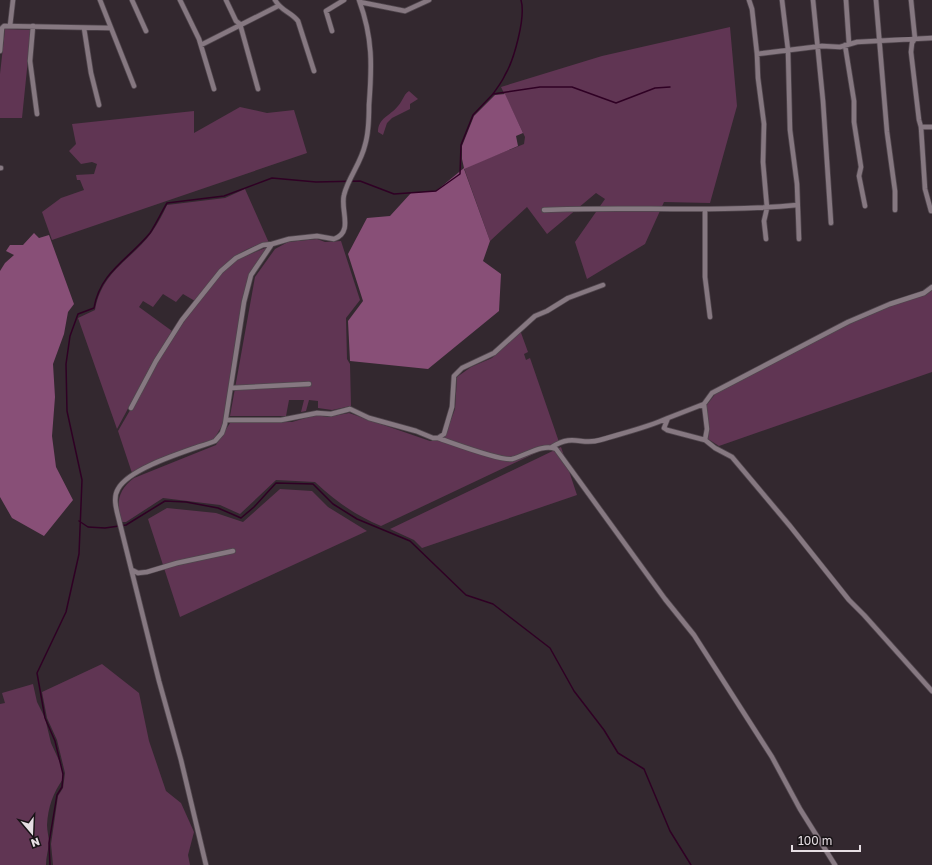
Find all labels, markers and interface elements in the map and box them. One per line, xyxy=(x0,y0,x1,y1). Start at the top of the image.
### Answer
north arrow xyxy=(12,813,52,853)
scale bar xyxy=(792,827,860,853)
text: 100 m xyxy=(798,833,832,848)
text: N xyxy=(29,835,41,850)

